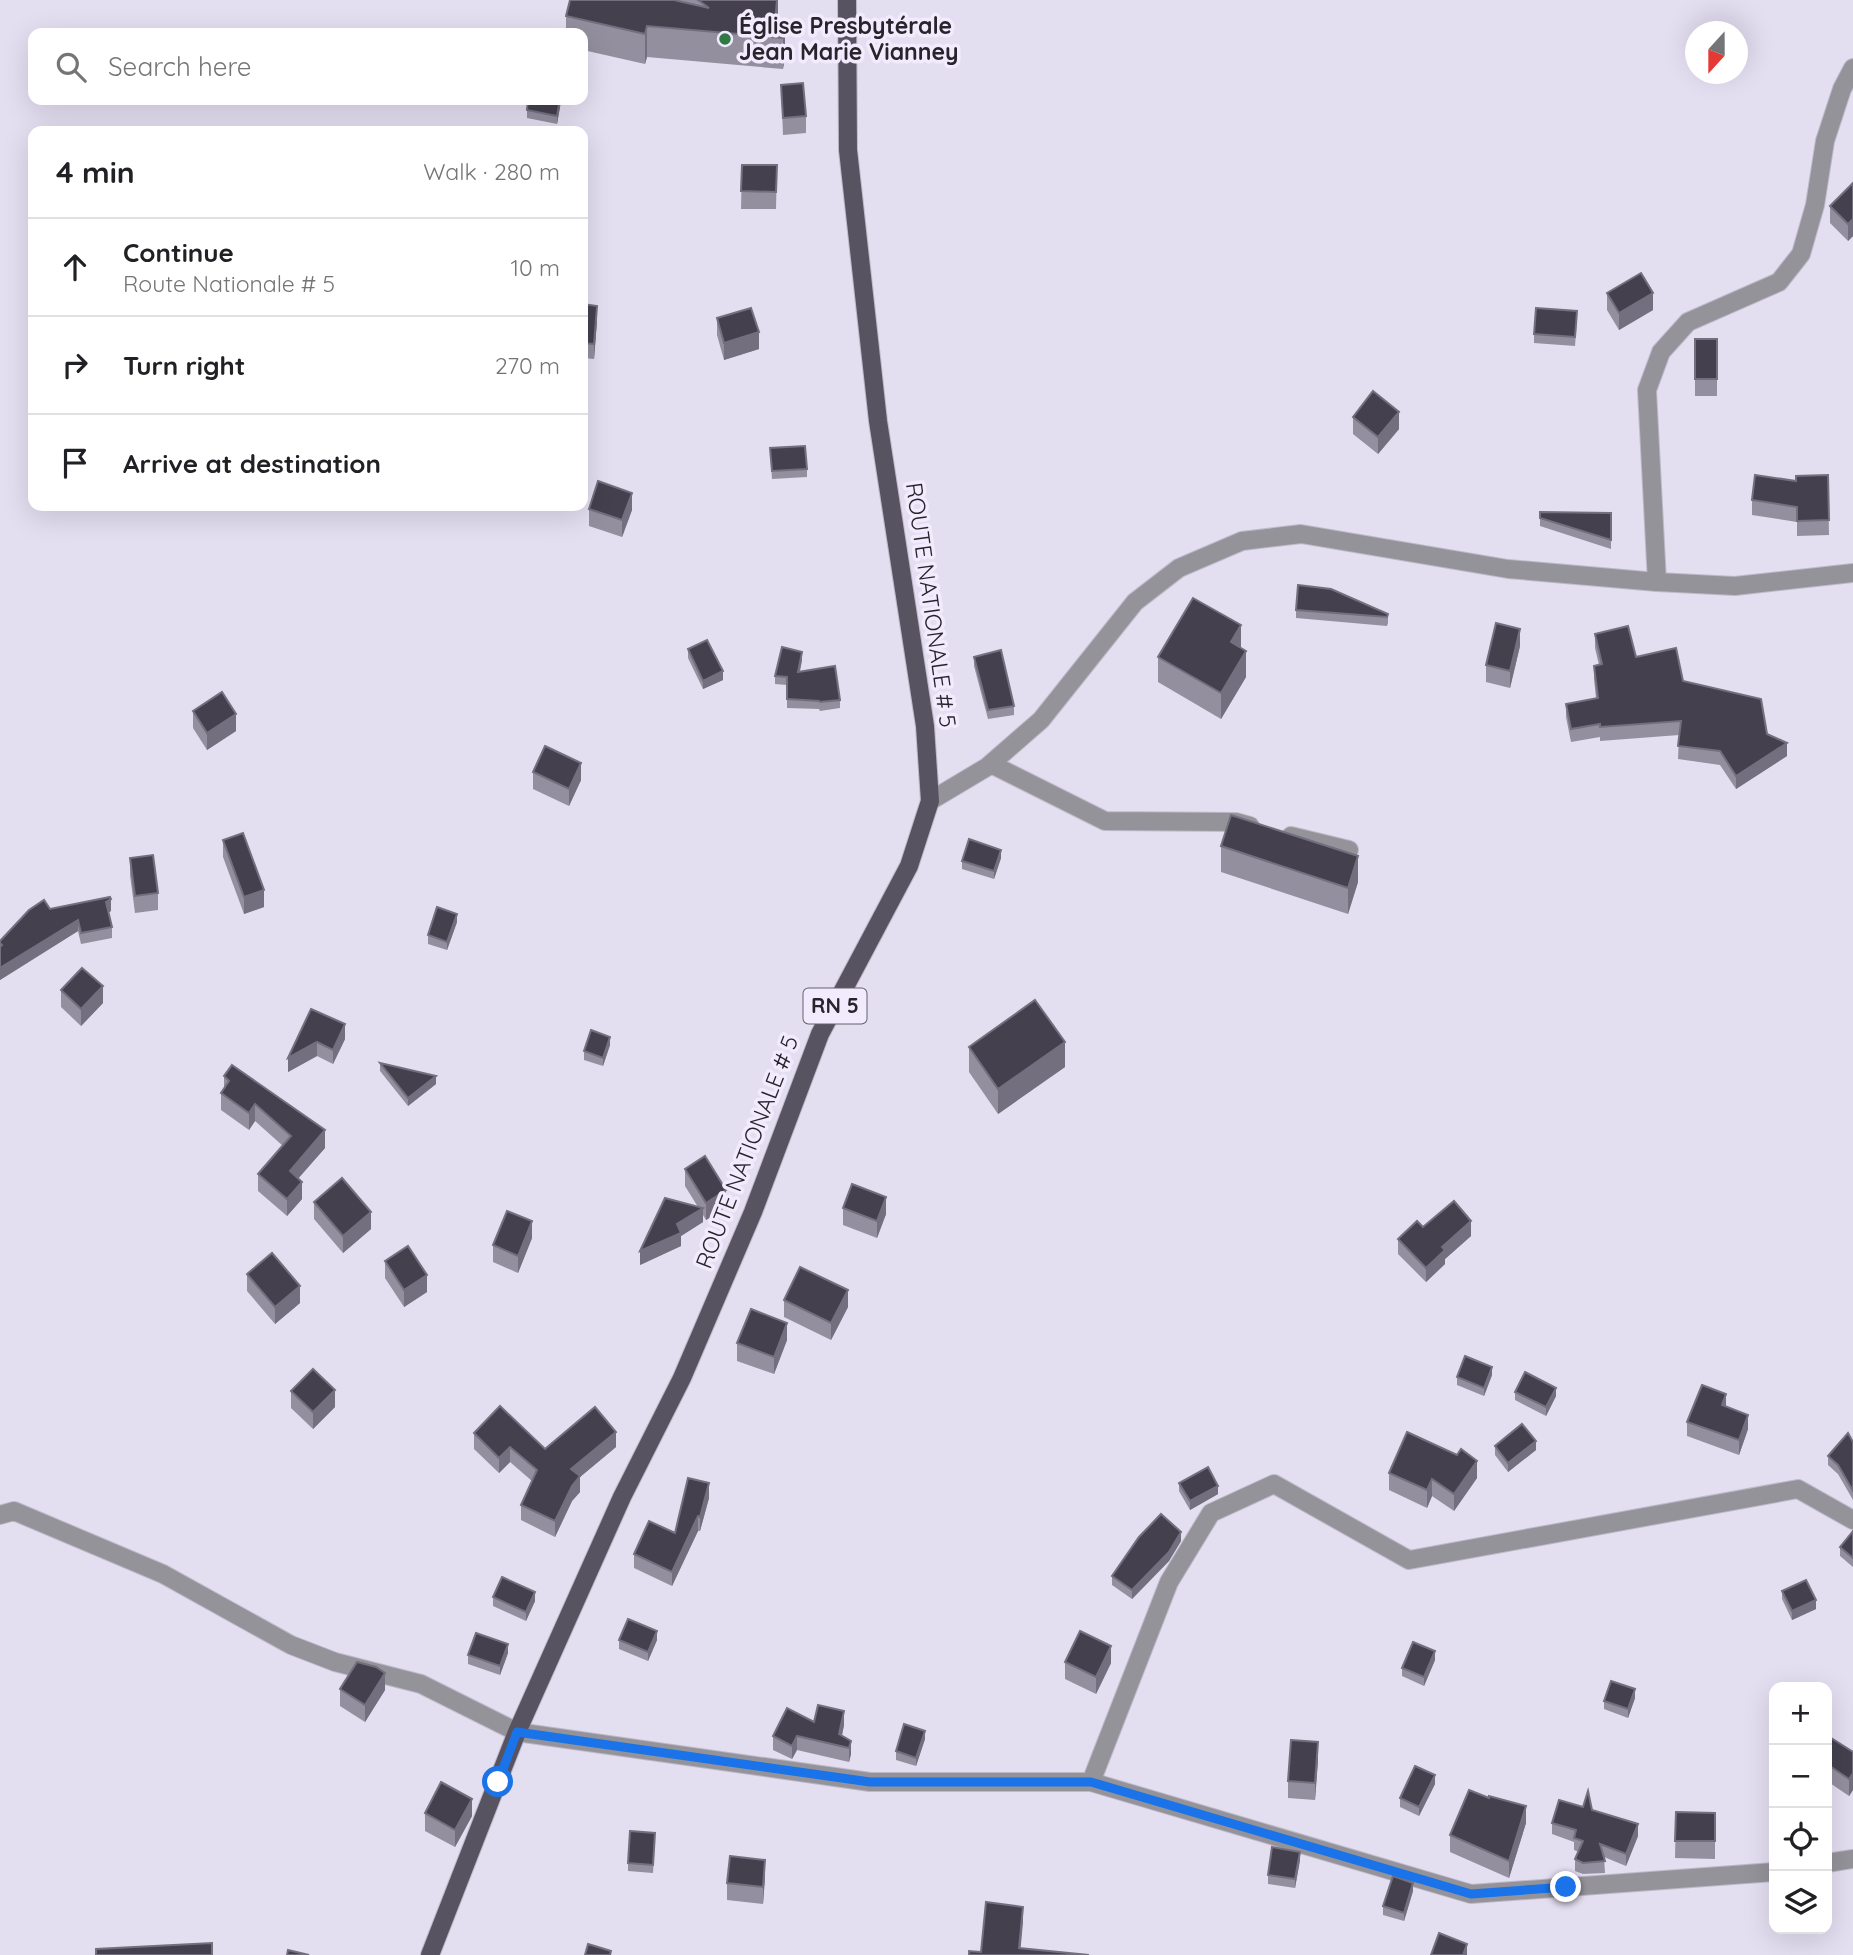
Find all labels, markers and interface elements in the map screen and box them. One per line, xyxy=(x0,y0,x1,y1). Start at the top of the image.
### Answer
place label: Église Presbytérale Jean Marie Vianney xyxy=(739,11,959,66)
north arrow xyxy=(1685,21,1748,84)
search box xyxy=(28,28,588,105)
marker: Église Presbytérale Jean Marie Vianney xyxy=(717,31,733,47)
icon: search xyxy=(52,48,90,86)
text: Search here xyxy=(108,50,252,83)
text: 4 min xyxy=(56,153,135,191)
text: Walk · 280 m xyxy=(423,157,560,186)
text: Continue xyxy=(123,236,234,269)
icon: ahead xyxy=(56,248,94,286)
text: 10 m xyxy=(511,253,560,282)
text: Route Nationale # 5 xyxy=(123,269,335,298)
icon: right xyxy=(56,346,94,384)
text: Turn right xyxy=(123,349,245,382)
text: 270 m xyxy=(495,351,560,380)
icon: arrive xyxy=(56,444,94,482)
text: Arrive at destination xyxy=(123,447,381,480)
street label: ROUTE NATIONALE # 5 xyxy=(900,480,963,729)
road number: RN 5 xyxy=(804,988,866,1024)
street label: ROUTE NATIONALE # 5 xyxy=(689,1031,804,1272)
map controls xyxy=(1769,1682,1832,1934)
button: + xyxy=(1769,1682,1832,1745)
button: − xyxy=(1769,1745,1832,1808)
route start xyxy=(482,1766,513,1797)
button: locate xyxy=(1769,1808,1832,1871)
route end xyxy=(1550,1871,1581,1902)
button: layers xyxy=(1769,1871,1832,1934)

